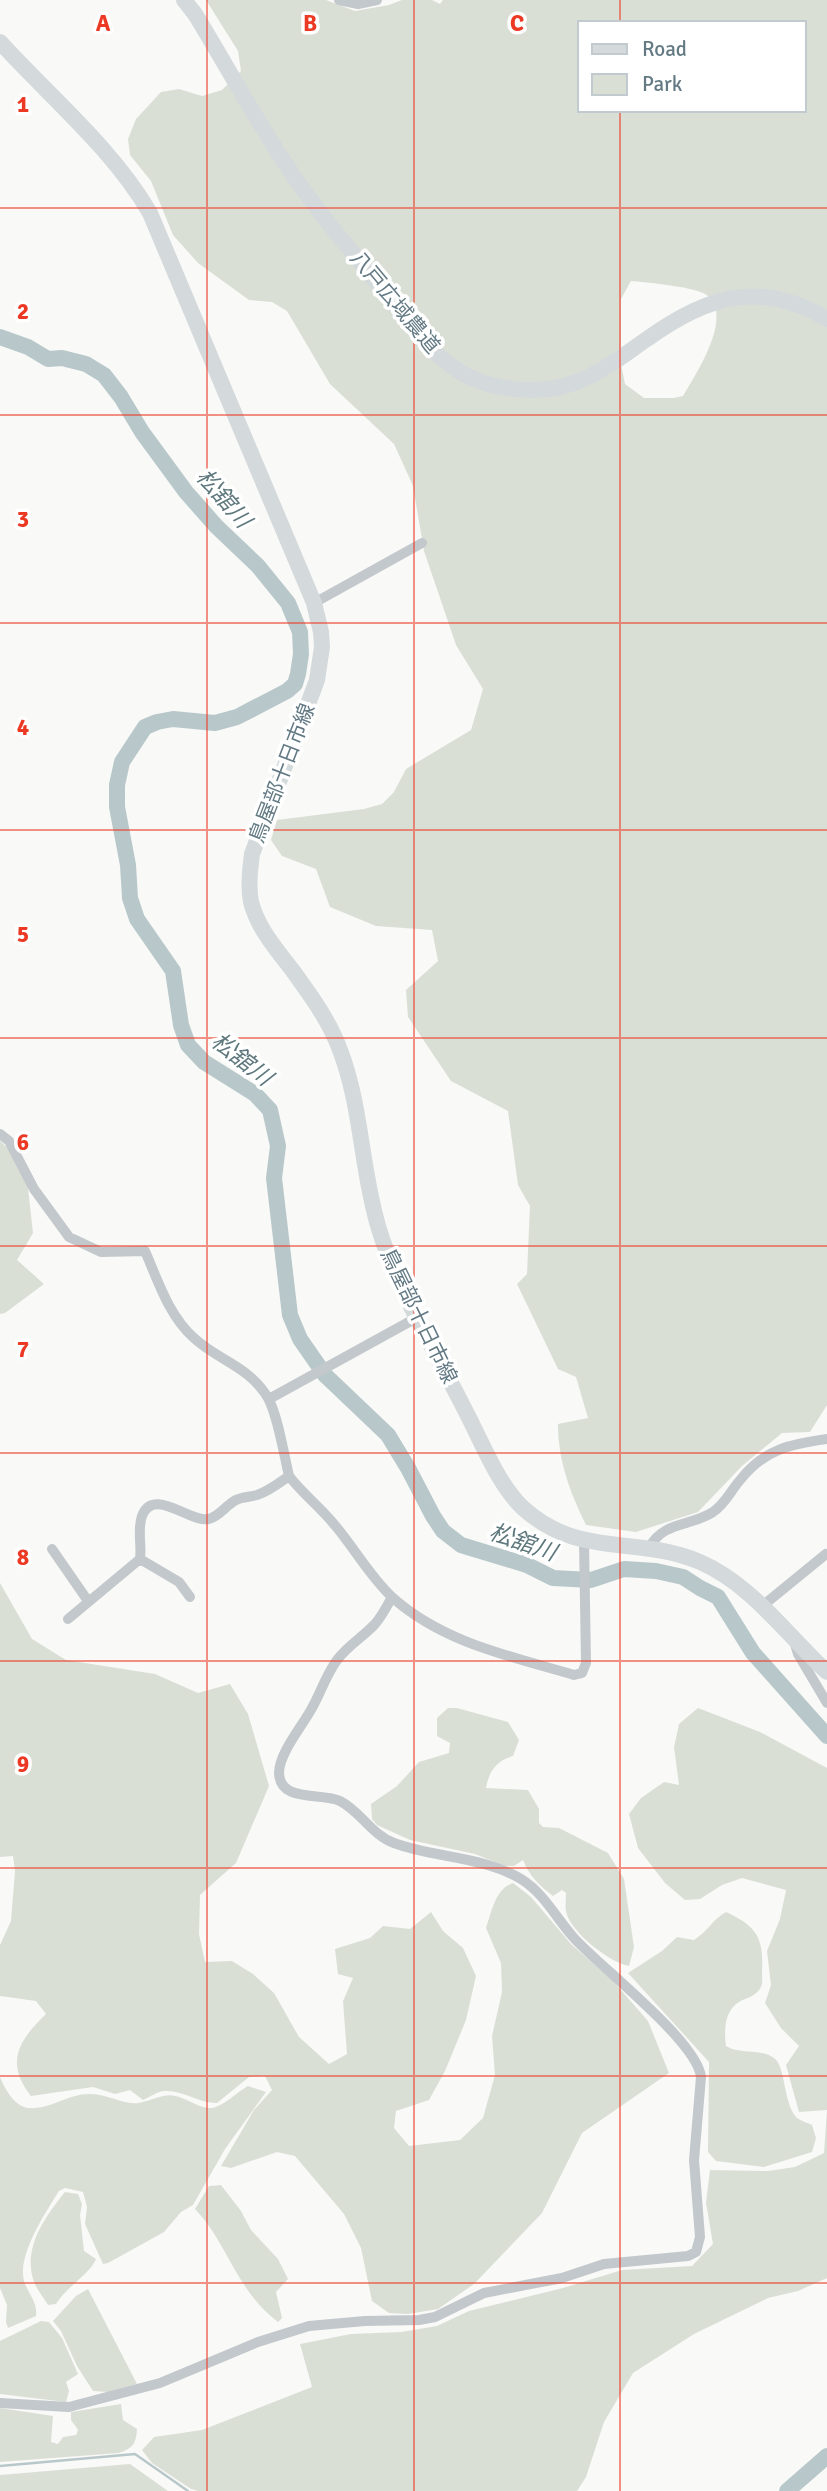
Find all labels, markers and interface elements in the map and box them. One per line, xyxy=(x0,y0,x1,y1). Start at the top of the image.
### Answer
text: A xyxy=(96,9,111,38)
text: B xyxy=(303,9,317,38)
text: C xyxy=(510,9,524,38)
legend xyxy=(578,21,806,112)
text: Road xyxy=(642,36,687,62)
text: Park xyxy=(642,71,683,97)
text: 1 xyxy=(17,90,29,119)
street label: 八戸広域農道 xyxy=(345,245,445,359)
text: 2 xyxy=(17,297,29,326)
water label: 松舘川 xyxy=(190,463,259,536)
text: 3 xyxy=(17,505,29,534)
street label: 鳥屋部十日市線 xyxy=(244,700,320,846)
text: 4 xyxy=(17,713,29,742)
text: 5 xyxy=(17,920,29,949)
water label: 松舘川 xyxy=(206,1027,280,1094)
text: 6 xyxy=(17,1128,29,1157)
street label: 鳥屋部十日市線 xyxy=(375,1244,463,1388)
text: 7 xyxy=(17,1335,29,1364)
water label: 松舘川 xyxy=(485,1518,563,1568)
text: 8 xyxy=(17,1543,29,1572)
text: 9 xyxy=(17,1750,29,1779)

